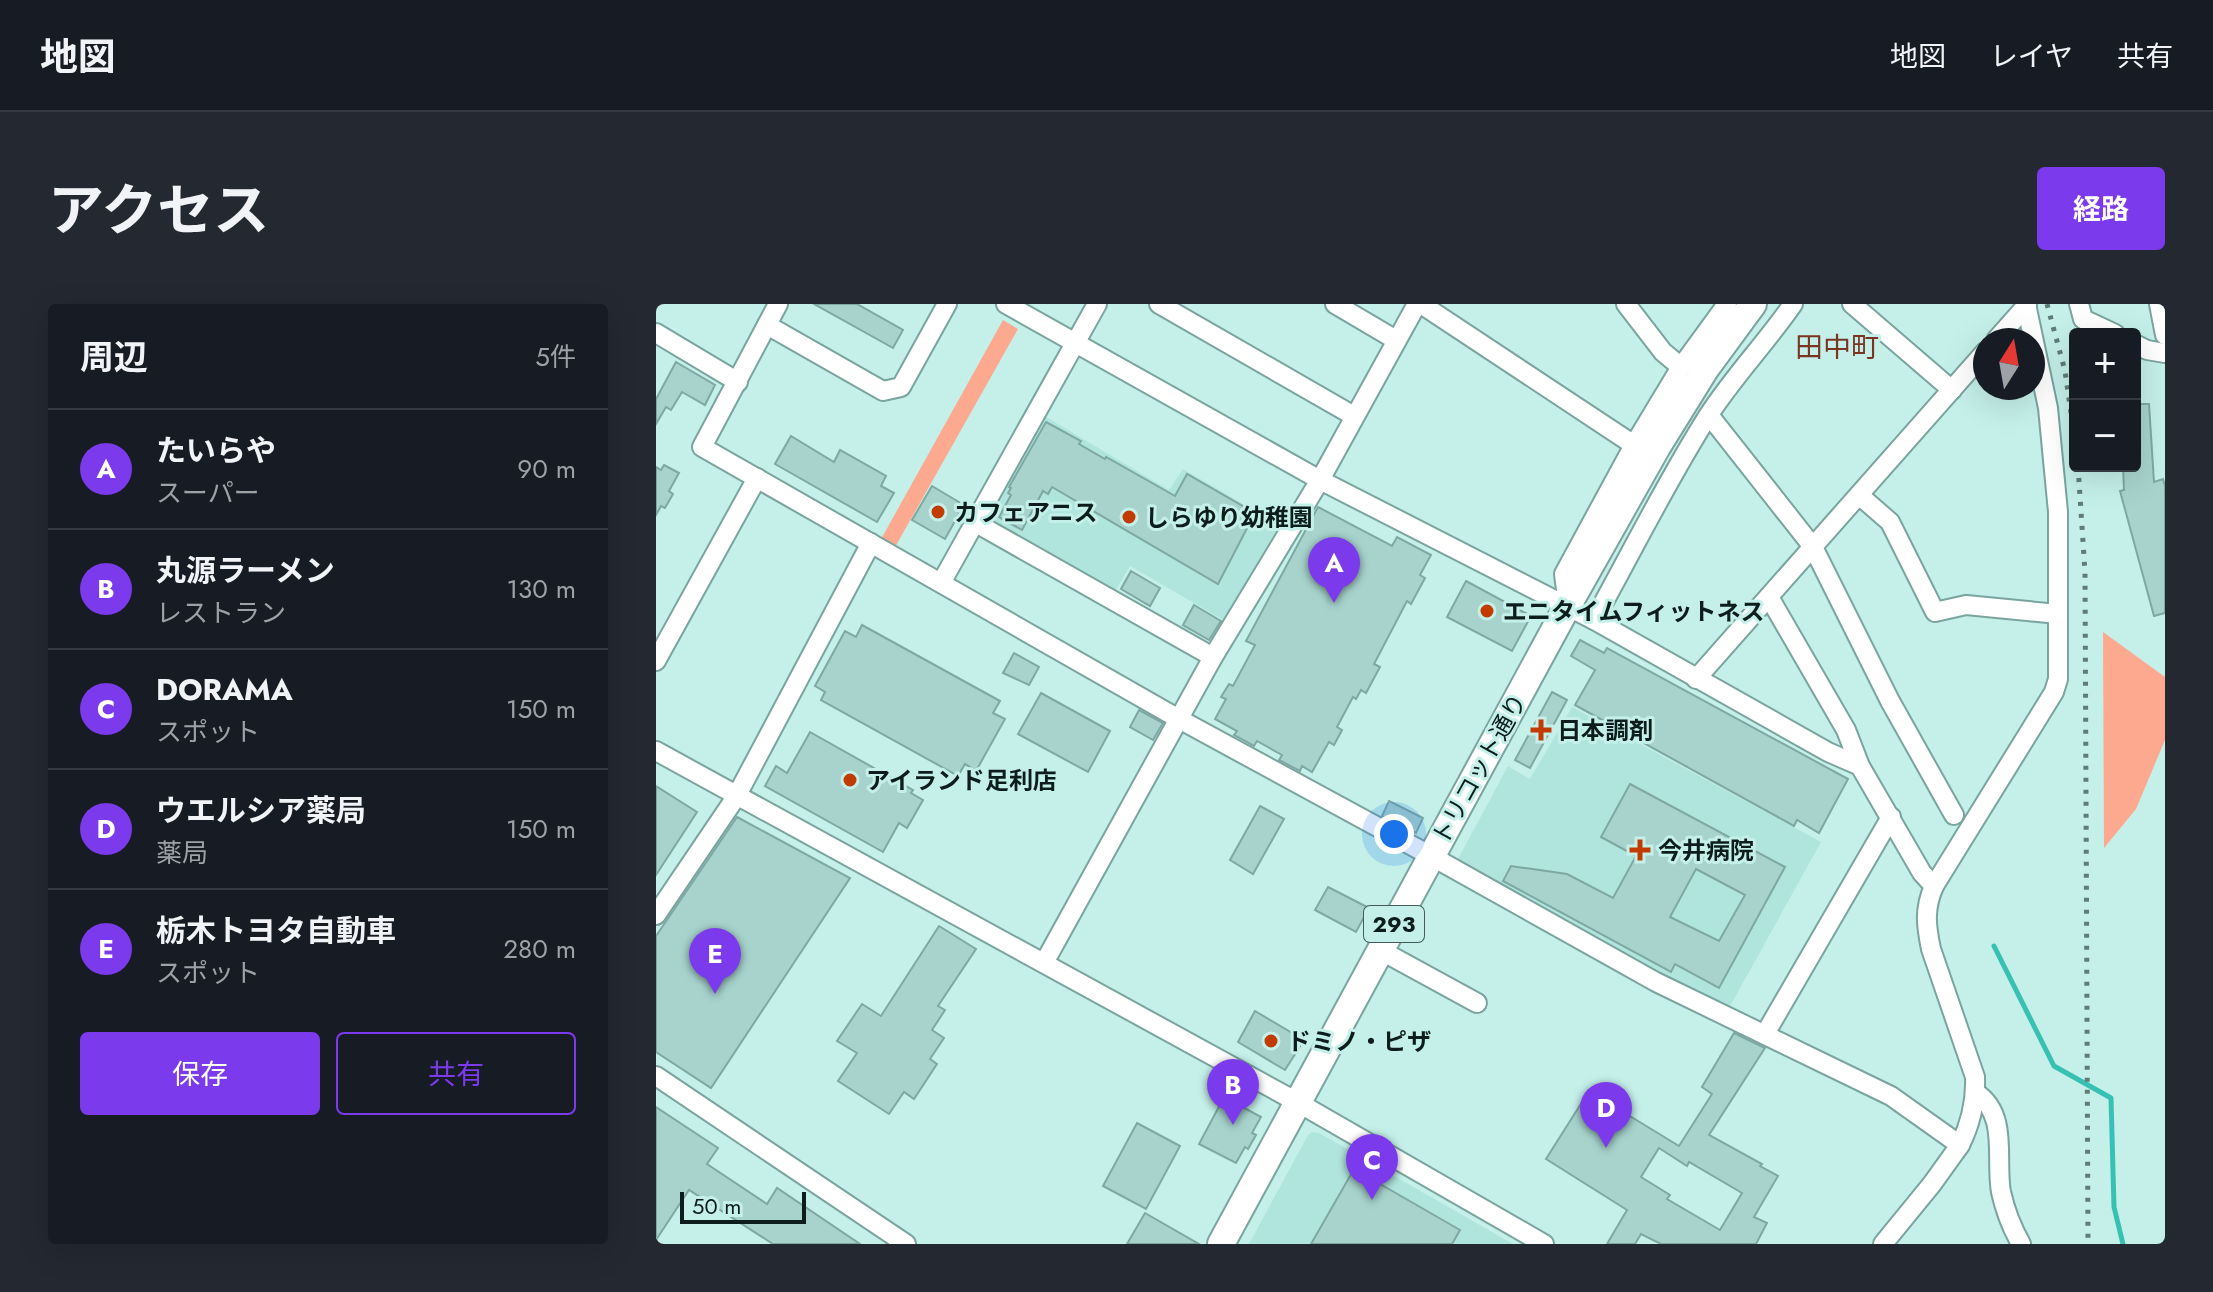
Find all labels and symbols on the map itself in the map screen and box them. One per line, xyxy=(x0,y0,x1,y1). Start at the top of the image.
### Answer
district label: 田中町 xyxy=(1795,327,1879,368)
north arrow xyxy=(1973,328,2045,400)
place label: カフェアニス xyxy=(954,495,1098,530)
place label: しらゆり幼稚園 xyxy=(1145,500,1313,535)
marker: カフェアニス xyxy=(929,503,947,521)
marker: しらゆり幼稚園 xyxy=(1120,508,1138,526)
pin: A xyxy=(1308,537,1360,603)
place label: エニタイムフィットネス xyxy=(1503,594,1765,629)
marker: エニタイムフィットネス xyxy=(1478,602,1496,620)
street label: トリコット通り xyxy=(1423,687,1535,851)
place label: 日本調剤 xyxy=(1557,713,1653,748)
marker: 日本調剤 xyxy=(1532,721,1550,739)
place label: アイランド足利店 xyxy=(866,763,1057,798)
marker: アイランド足利店 xyxy=(841,771,859,789)
your location xyxy=(1374,814,1414,854)
place label: 今井病院 xyxy=(1658,833,1754,868)
marker: 今井病院 xyxy=(1629,839,1651,861)
road number: 293 xyxy=(1364,906,1424,942)
pin: E xyxy=(689,928,741,994)
place label: ドミノ・ピザ xyxy=(1287,1024,1431,1059)
marker: ドミノ・ピザ xyxy=(1262,1032,1280,1050)
pin: B xyxy=(1207,1059,1259,1125)
pin: D xyxy=(1580,1082,1632,1148)
pin: C xyxy=(1346,1134,1398,1200)
scale bar xyxy=(680,1188,806,1224)

